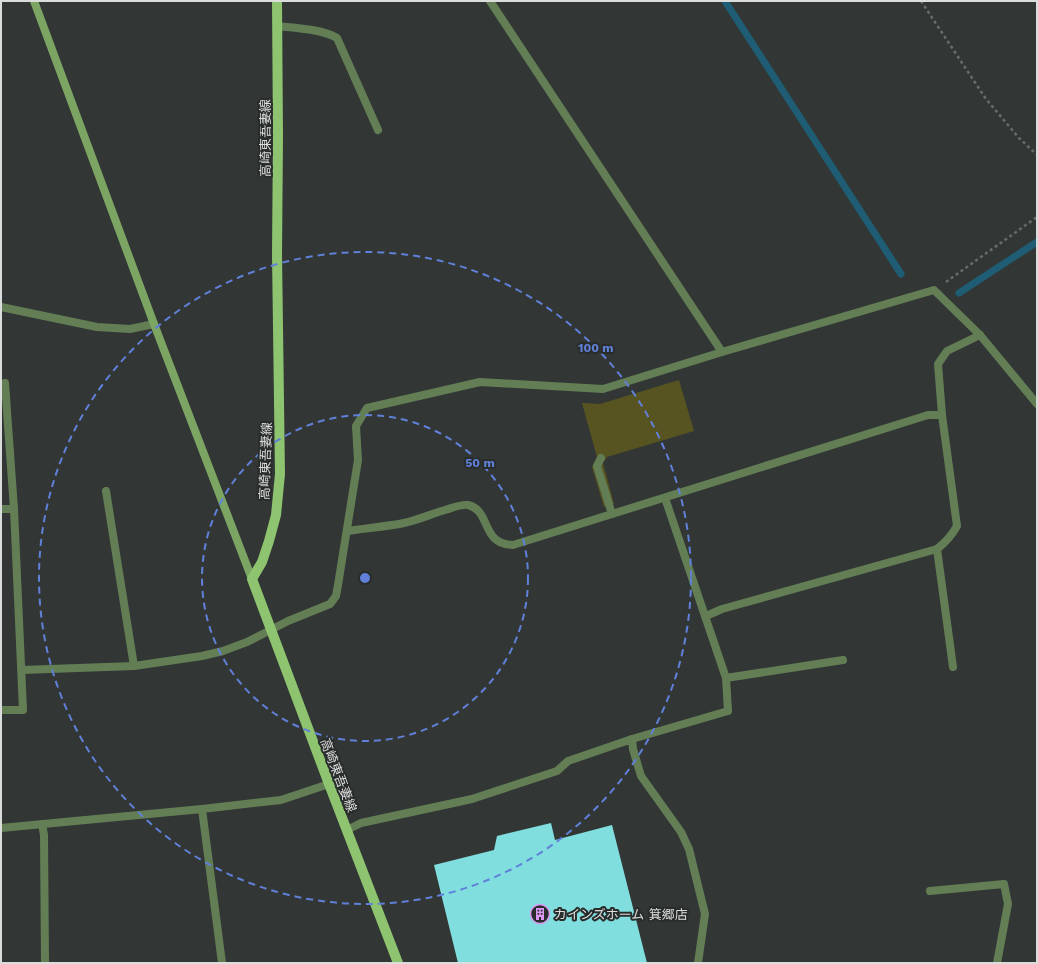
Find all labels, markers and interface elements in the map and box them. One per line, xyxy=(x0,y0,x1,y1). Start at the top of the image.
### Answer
street label: 高崎東吾妻線 xyxy=(258,99,273,177)
text: 100 m xyxy=(578,341,614,355)
street label: 高崎東吾妻線 xyxy=(257,422,274,500)
text: 50 m xyxy=(465,456,495,470)
centre of rings xyxy=(358,571,372,585)
street label: 高崎東吾妻線 xyxy=(318,736,360,814)
building icon: カインズホーム 箕郷店 xyxy=(529,903,551,925)
place label: カインズホーム 箕郷店 xyxy=(554,907,688,922)

